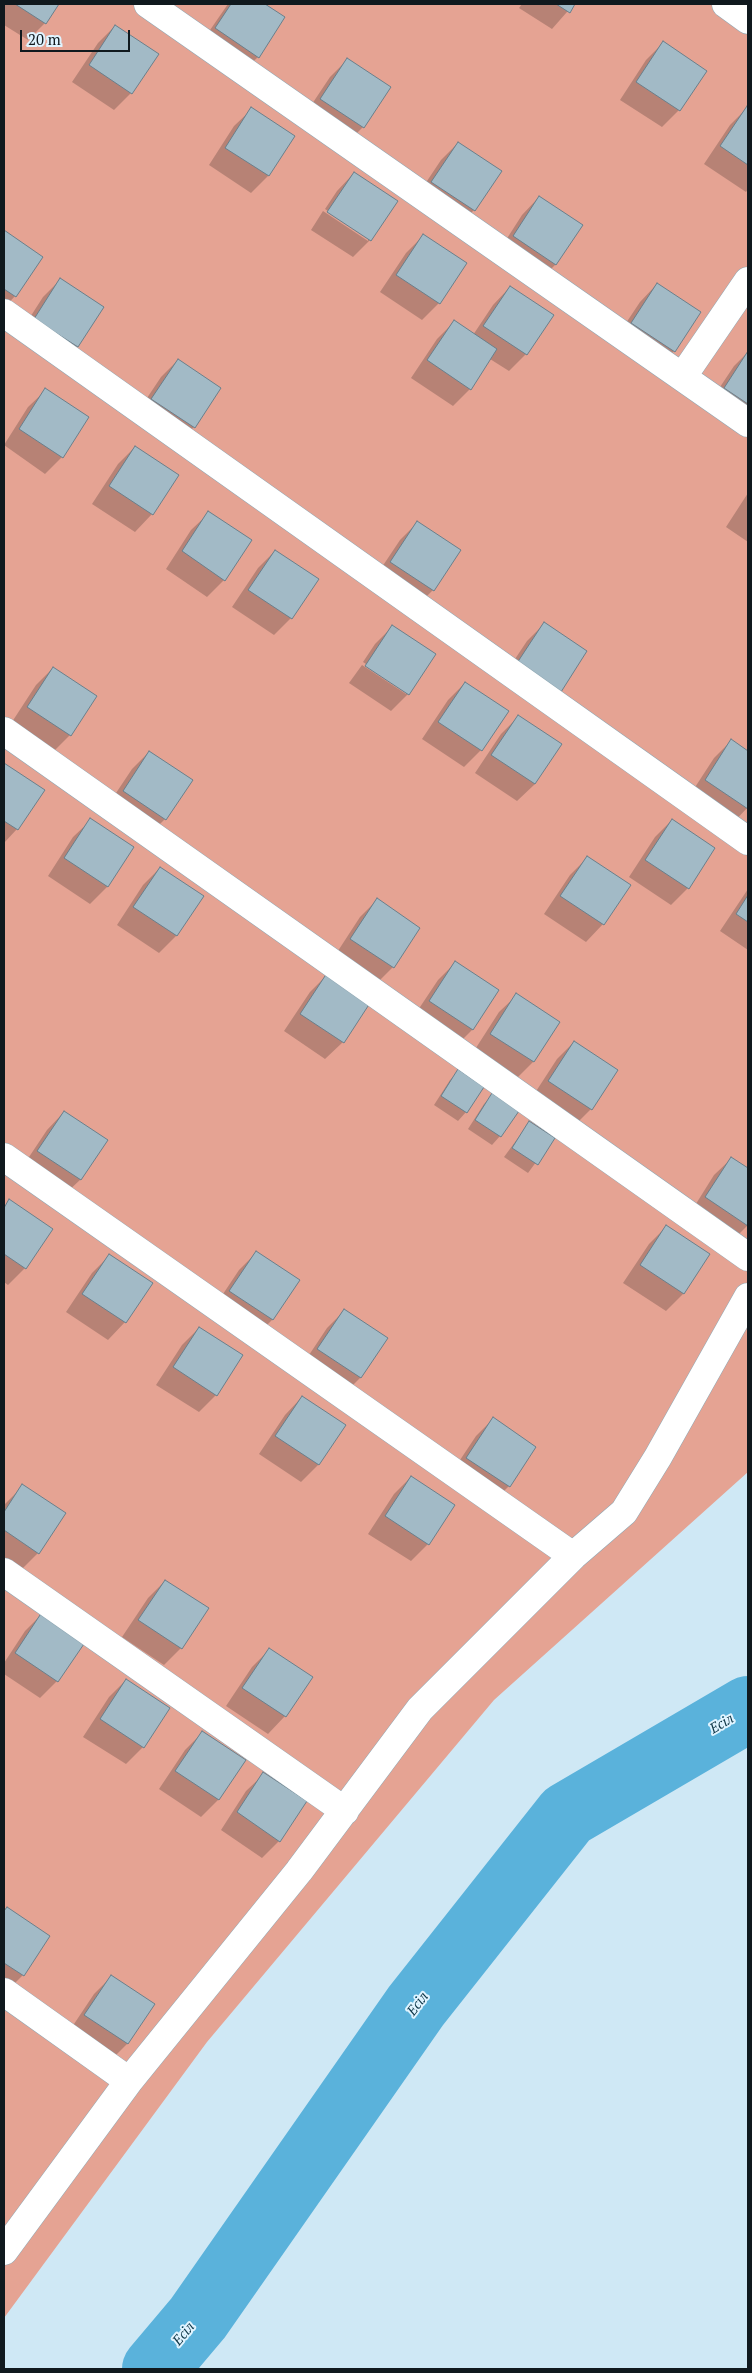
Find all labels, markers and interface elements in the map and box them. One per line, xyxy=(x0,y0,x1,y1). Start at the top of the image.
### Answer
scale bar xyxy=(22,20,132,52)
text: 20 m xyxy=(28,29,61,49)
water label: Есіл xyxy=(707,1710,737,1738)
water label: Есіл xyxy=(404,1989,432,2019)
water label: Есіл xyxy=(170,2319,198,2349)

